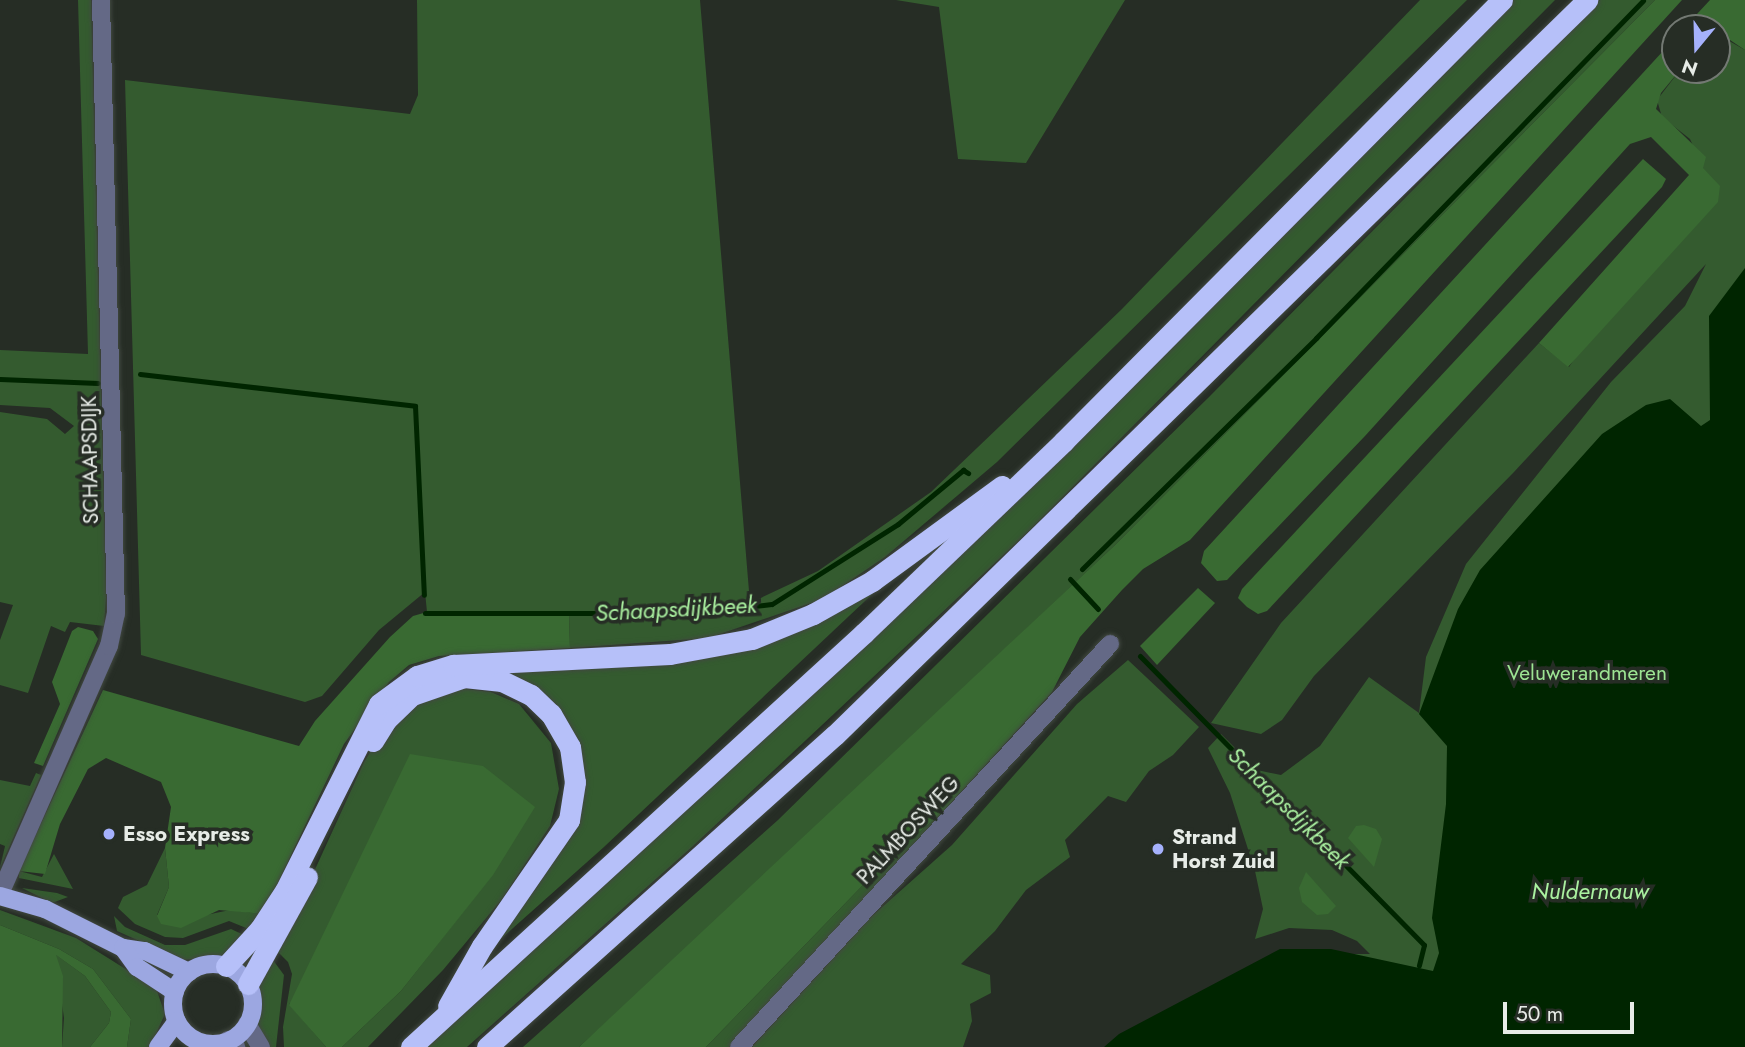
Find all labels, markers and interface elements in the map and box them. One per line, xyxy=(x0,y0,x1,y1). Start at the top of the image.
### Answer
north arrow xyxy=(1661,14,1731,84)
text: N xyxy=(1678,52,1701,83)
street label: SCHAAPSDIJK xyxy=(76,395,104,525)
water label: Schaapsdijkbeek xyxy=(595,591,757,627)
park label: Veluwerandmeren xyxy=(1507,660,1667,686)
water label: Schaapsdijkbeek xyxy=(1222,741,1356,875)
street label: PALMBOSWEG xyxy=(851,771,965,889)
place label: Esso Express xyxy=(123,821,250,847)
place label: Strand Horst Zuid xyxy=(1172,824,1275,874)
marker: Esso Express xyxy=(101,826,117,842)
marker: Strand Horst Zuid xyxy=(1150,841,1166,857)
water label: Nuldernauw xyxy=(1531,877,1649,905)
scale bar xyxy=(1507,988,1638,1032)
text: 50 m xyxy=(1516,999,1563,1029)

